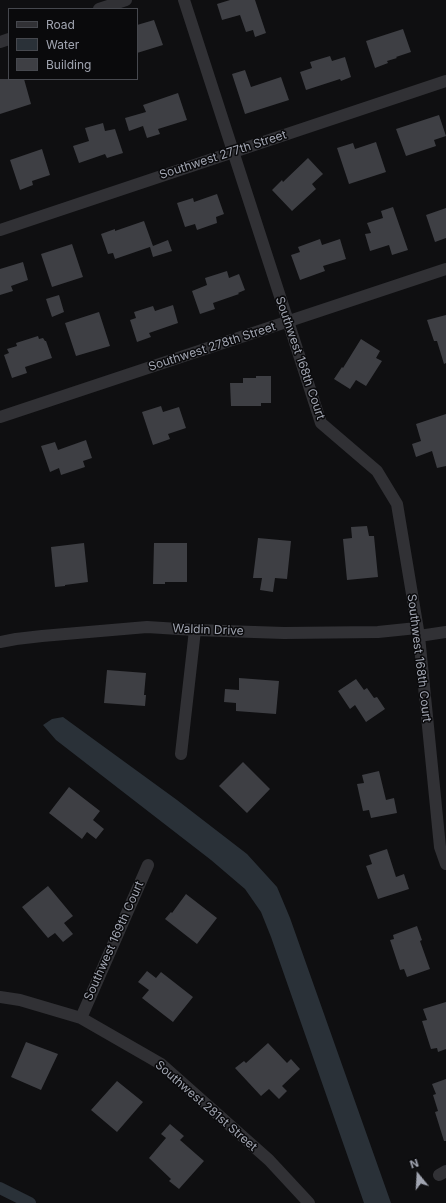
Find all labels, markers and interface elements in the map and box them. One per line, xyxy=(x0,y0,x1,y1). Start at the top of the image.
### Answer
legend xyxy=(8,8,138,80)
text: Road xyxy=(46,17,75,32)
text: Water xyxy=(46,37,79,52)
text: Building xyxy=(46,57,91,72)
street label: Southwest 277th Street xyxy=(158,128,288,182)
street label: Southwest 168th Court xyxy=(272,295,328,421)
street label: Southwest 278th Street xyxy=(147,320,277,374)
street label: Southwest 168th Court xyxy=(404,593,434,723)
street label: Waldin Drive xyxy=(172,622,244,638)
street label: Southwest 169th Court xyxy=(81,879,147,1003)
street label: Southwest 281st Street xyxy=(152,1058,260,1154)
north arrow xyxy=(398,1155,438,1195)
text: N xyxy=(408,1156,420,1172)

